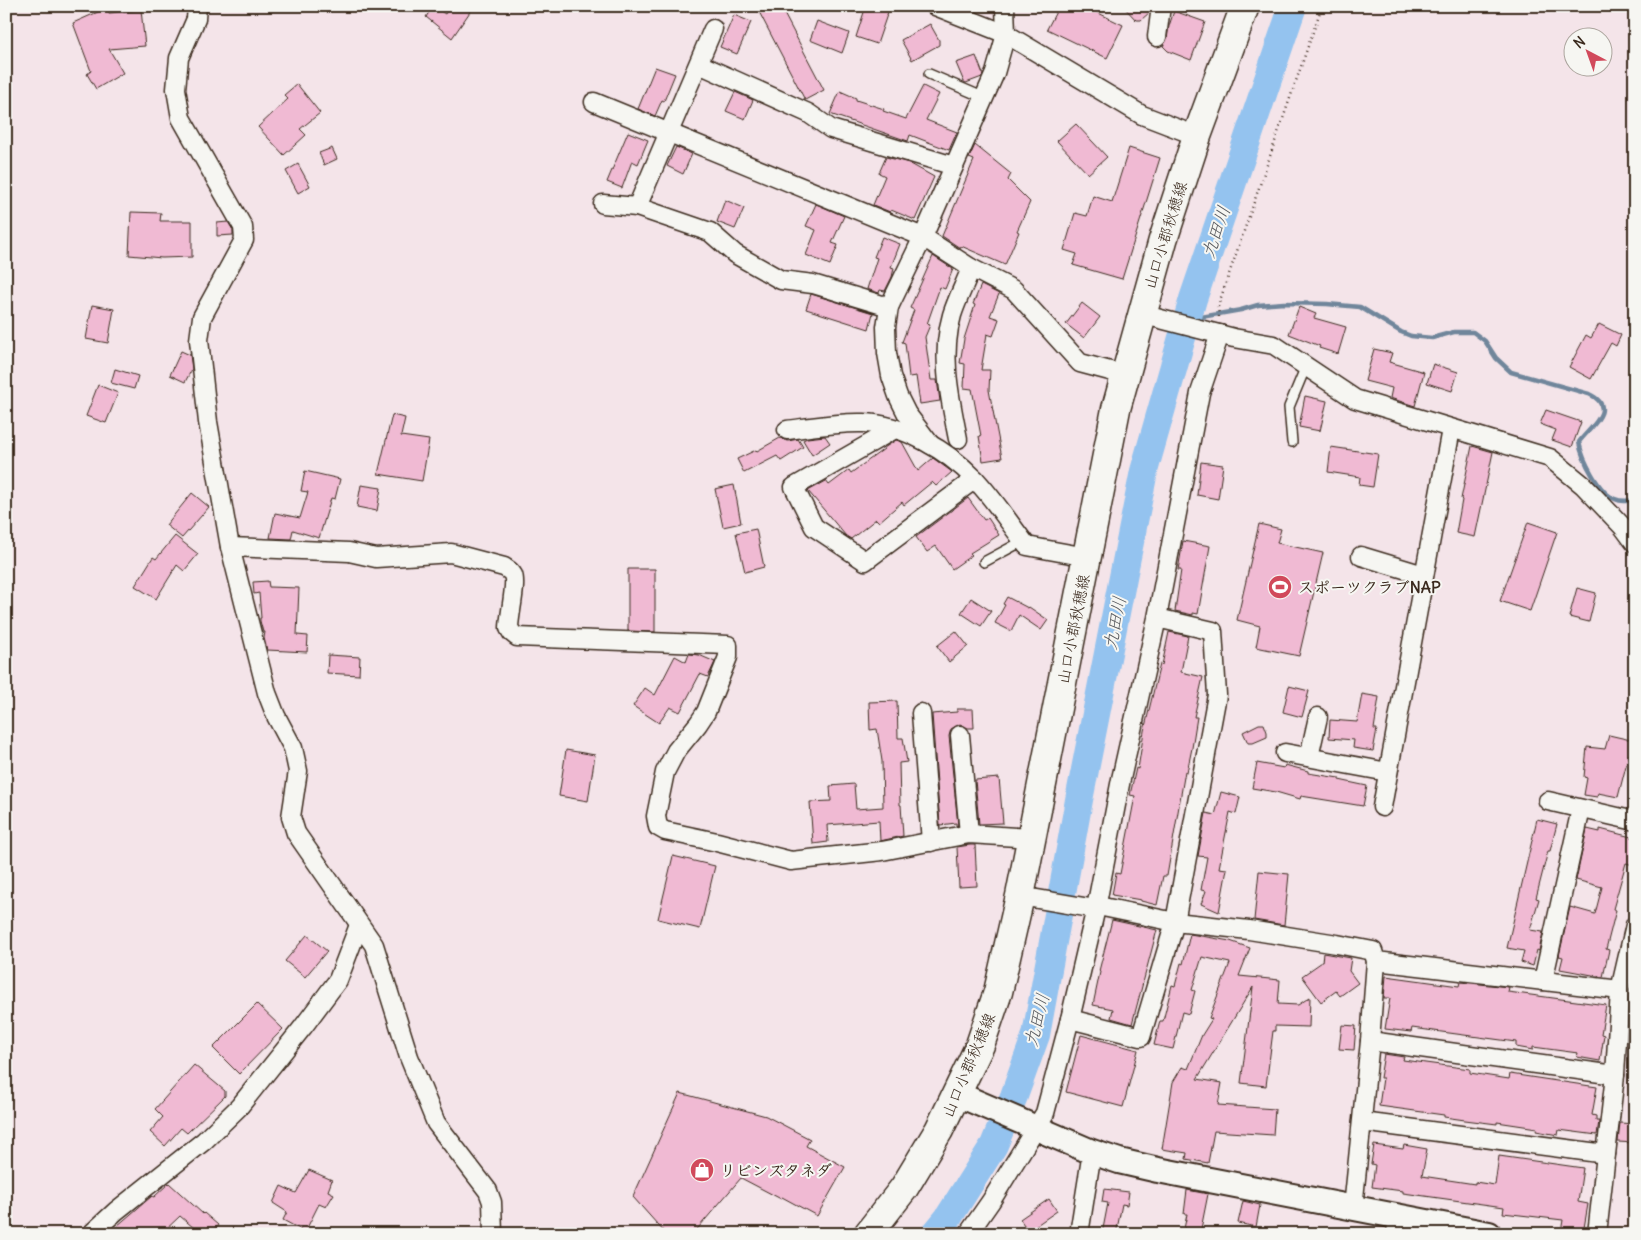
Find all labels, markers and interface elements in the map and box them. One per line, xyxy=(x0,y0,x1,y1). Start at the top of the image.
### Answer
north arrow xyxy=(1564,28,1614,78)
text: N xyxy=(1570,32,1589,52)
street label: 山口小郡秋穂線 xyxy=(1139,179,1191,291)
water label: 九田川 xyxy=(1196,203,1235,261)
street label: 山口小郡秋穂線 xyxy=(1052,572,1094,686)
sports icon: スポーツクラブNAP xyxy=(1267,574,1293,600)
place label: スポーツクラブNAP xyxy=(1298,577,1441,597)
water label: 九田川 xyxy=(1098,594,1131,652)
water label: 九田川 xyxy=(1019,991,1054,1049)
street label: 山口小郡秋穂線 xyxy=(937,1010,999,1120)
shop icon: リビンズタネダ xyxy=(689,1157,715,1183)
place label: リビンズタネダ xyxy=(720,1160,832,1180)

